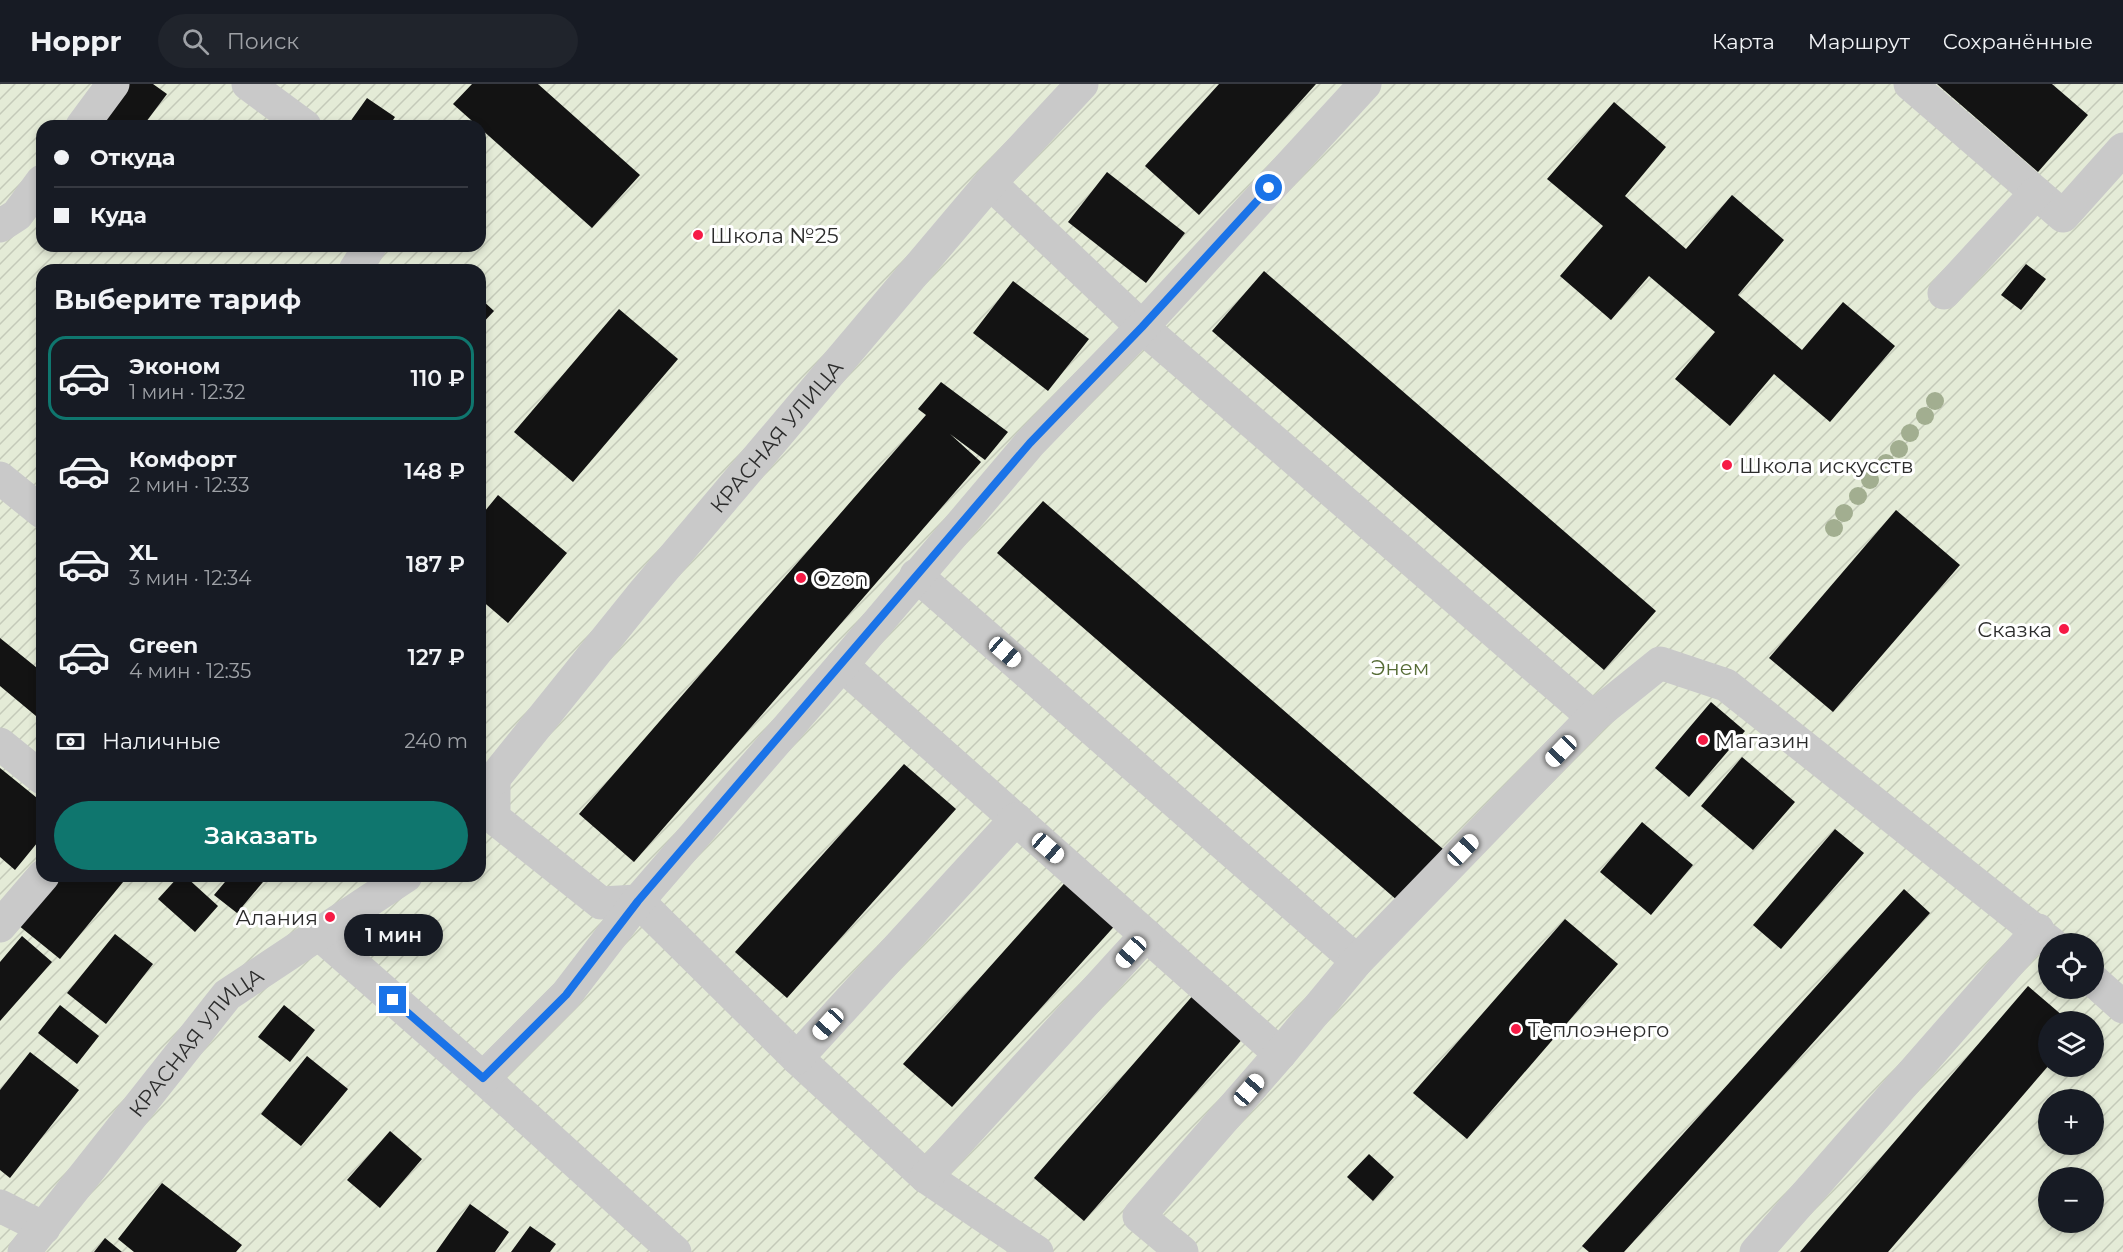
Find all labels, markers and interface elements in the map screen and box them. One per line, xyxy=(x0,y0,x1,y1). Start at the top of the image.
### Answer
search box xyxy=(158,14,578,68)
text: Hoppr xyxy=(30,24,122,58)
icon: search xyxy=(179,25,212,58)
text: Поиск xyxy=(227,28,299,55)
text: Карта xyxy=(1712,29,1775,54)
text: Маршрут xyxy=(1808,29,1910,54)
text: Сохранённые xyxy=(1943,29,2093,54)
text: Откуда xyxy=(90,144,175,171)
route start xyxy=(1255,174,1282,201)
text: Куда xyxy=(90,202,147,229)
place label: Школа №25 xyxy=(710,223,839,248)
marker: Школа №25 xyxy=(691,228,705,242)
text: Выберите тариф xyxy=(54,283,301,316)
icon: car xyxy=(57,351,111,405)
text: Эконом xyxy=(129,353,220,380)
street label: КРАСНАЯ УЛИЦА xyxy=(704,354,848,518)
text: 110 ₽ xyxy=(411,365,465,392)
text: 1 мин · 12:32 xyxy=(129,380,245,404)
icon: car xyxy=(57,444,111,498)
text: Комфорт xyxy=(129,446,237,473)
place label: Школа искусств xyxy=(1739,453,1914,478)
text: 148 ₽ xyxy=(404,458,465,485)
marker: Школа искусств xyxy=(1720,458,1734,472)
text: 2 мин · 12:33 xyxy=(129,473,249,497)
icon: car xyxy=(57,537,111,591)
text: XL xyxy=(129,539,158,566)
text: 187 ₽ xyxy=(406,551,465,578)
text: 3 мин · 12:34 xyxy=(129,566,251,590)
place label: Ozon xyxy=(813,566,869,591)
marker: Ozon xyxy=(794,571,808,585)
place label: Сказка xyxy=(1977,617,2052,642)
marker: Сказка xyxy=(2057,622,2071,636)
icon: car xyxy=(57,630,111,684)
text: Green xyxy=(129,632,198,659)
car xyxy=(986,633,1024,671)
text: 127 ₽ xyxy=(408,644,465,671)
park label: Энем xyxy=(1371,655,1429,680)
text: 4 мин · 12:35 xyxy=(129,659,251,683)
icon: cash xyxy=(54,725,87,758)
text: Наличные xyxy=(102,728,221,755)
place label: Магазин xyxy=(1715,728,1810,753)
text: 240 m xyxy=(404,729,468,753)
car xyxy=(1542,732,1580,770)
marker: Магазин xyxy=(1696,733,1710,747)
button: Заказать xyxy=(54,801,468,870)
car xyxy=(1029,829,1067,867)
car xyxy=(1444,831,1482,869)
place label: Алания xyxy=(236,905,318,930)
marker: Алания xyxy=(323,910,337,924)
callout: 1 мин xyxy=(344,913,442,955)
text: 1 мин xyxy=(365,923,422,947)
car xyxy=(1112,933,1150,971)
map controls xyxy=(2038,933,2104,1233)
button: locate xyxy=(2038,933,2104,999)
street label: КРАСНАЯ УЛИЦА xyxy=(123,962,268,1122)
route end xyxy=(379,986,406,1013)
car xyxy=(809,1005,847,1043)
button: layers xyxy=(2038,1011,2104,1077)
place label: Теплоэнерго xyxy=(1528,1017,1669,1042)
marker: Теплоэнерго xyxy=(1509,1022,1523,1036)
car xyxy=(1230,1071,1268,1109)
button: + xyxy=(2038,1089,2104,1155)
button: − xyxy=(2038,1167,2104,1233)

